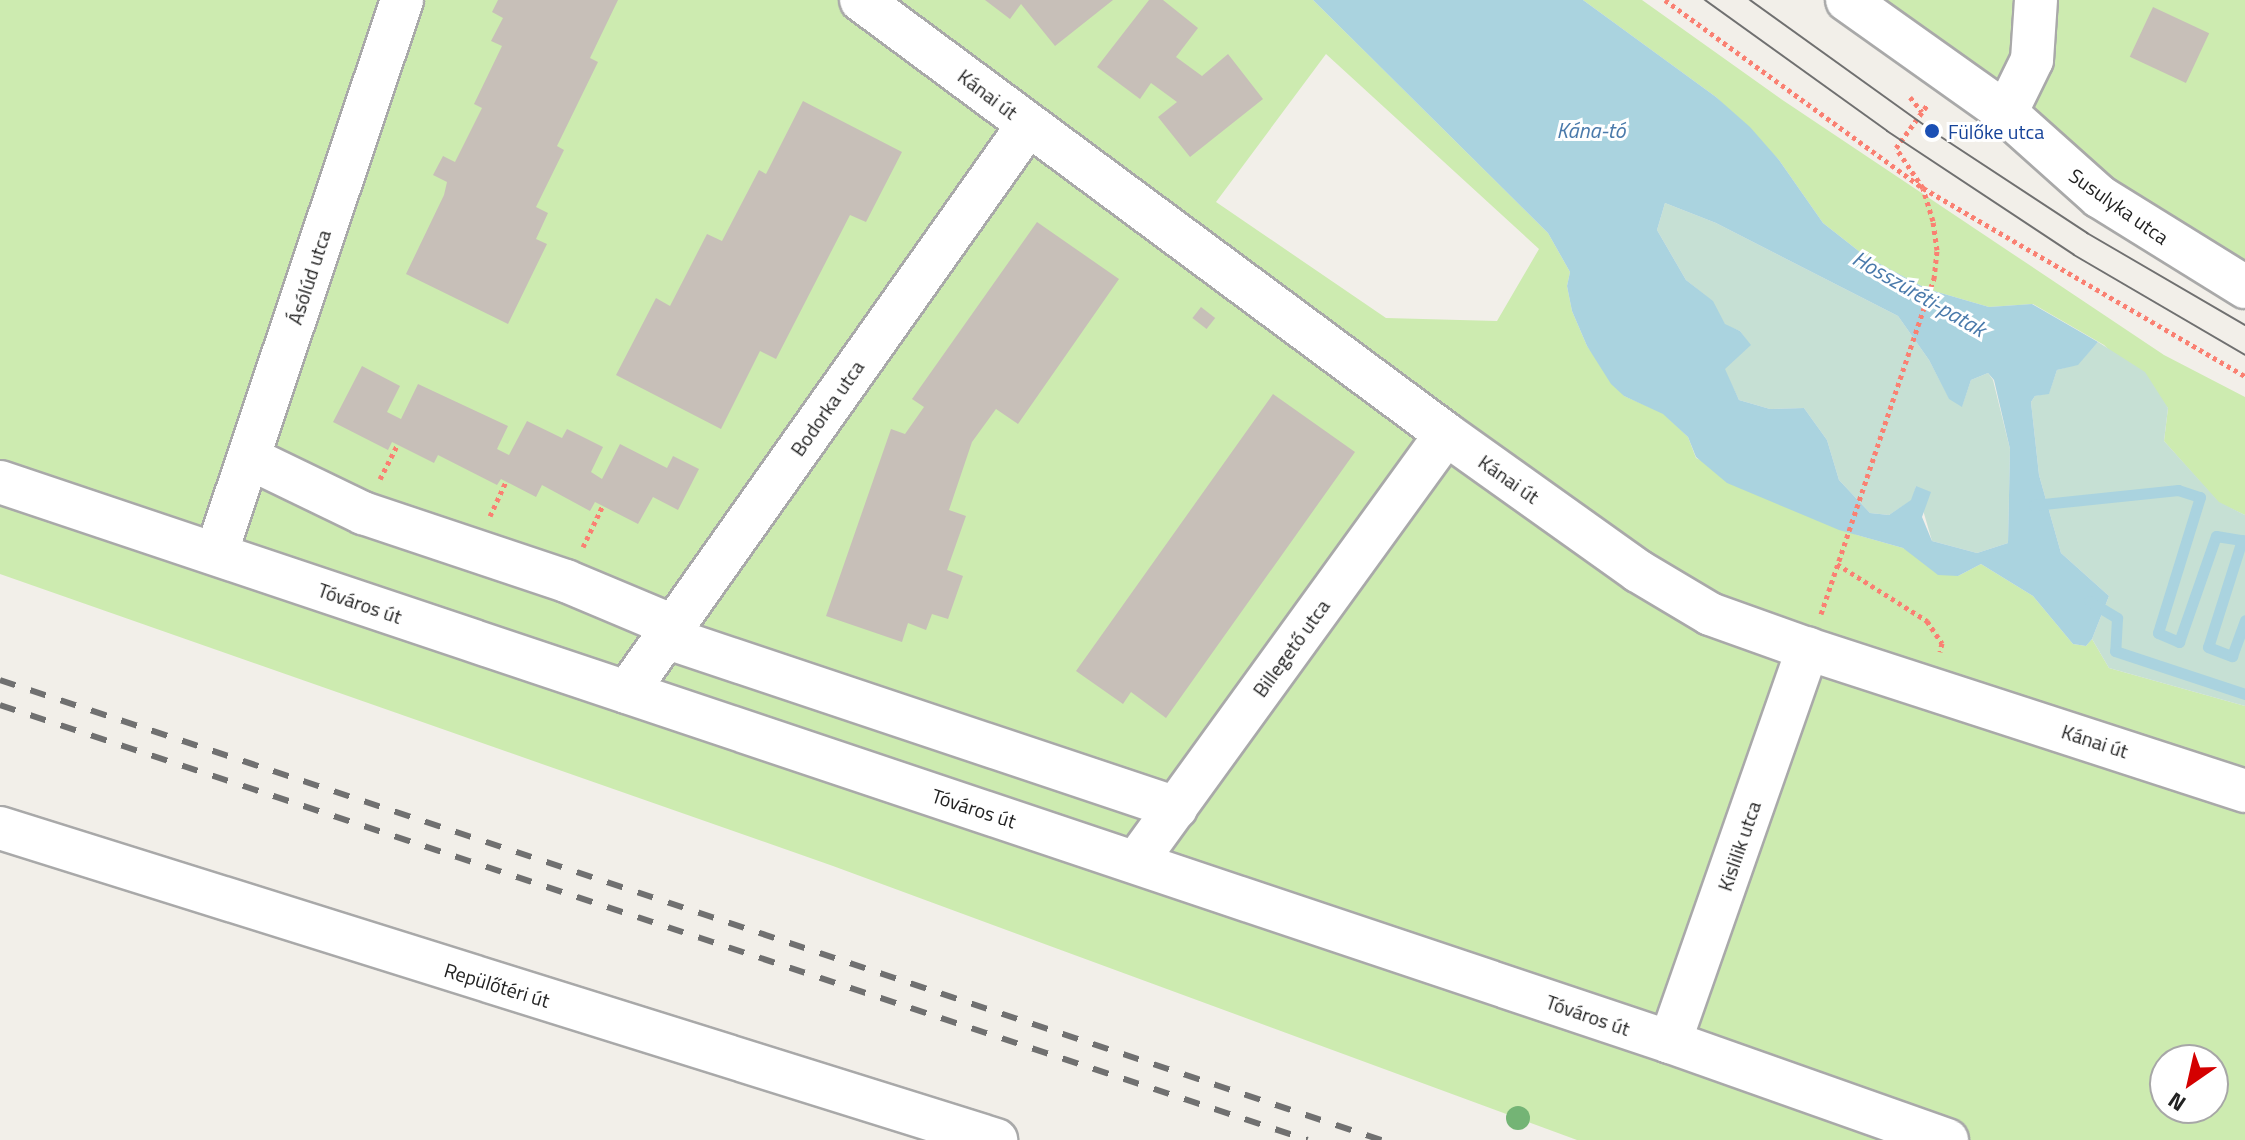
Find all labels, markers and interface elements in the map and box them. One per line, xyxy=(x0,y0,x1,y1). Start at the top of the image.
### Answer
street label: Kánai út xyxy=(953,64,1023,124)
water label: Kána-tó xyxy=(1557,118,1625,144)
place label: Fülőke utca xyxy=(1948,119,2044,143)
marker: Fülőke utca xyxy=(1923,122,1941,140)
street label: Susulyka utca xyxy=(2065,163,2173,249)
street label: Ásólúd utca xyxy=(282,227,336,327)
water label: Hosszúréti-patak xyxy=(1848,245,1990,343)
street label: Bodorka utca xyxy=(785,356,869,460)
street label: Kánai út xyxy=(1474,450,1544,508)
street label: Tóváros út xyxy=(315,577,405,629)
street label: Billegető utca xyxy=(1248,595,1334,701)
street label: Kánai út xyxy=(2059,719,2131,763)
street label: Tóváros út xyxy=(929,783,1019,833)
street label: Kislilik utca xyxy=(1712,798,1766,894)
street label: Repülőtéri út xyxy=(441,958,553,1012)
street label: Tóváros út xyxy=(1543,989,1633,1041)
north arrow xyxy=(2149,1044,2229,1124)
text: N xyxy=(2161,1084,2193,1121)

